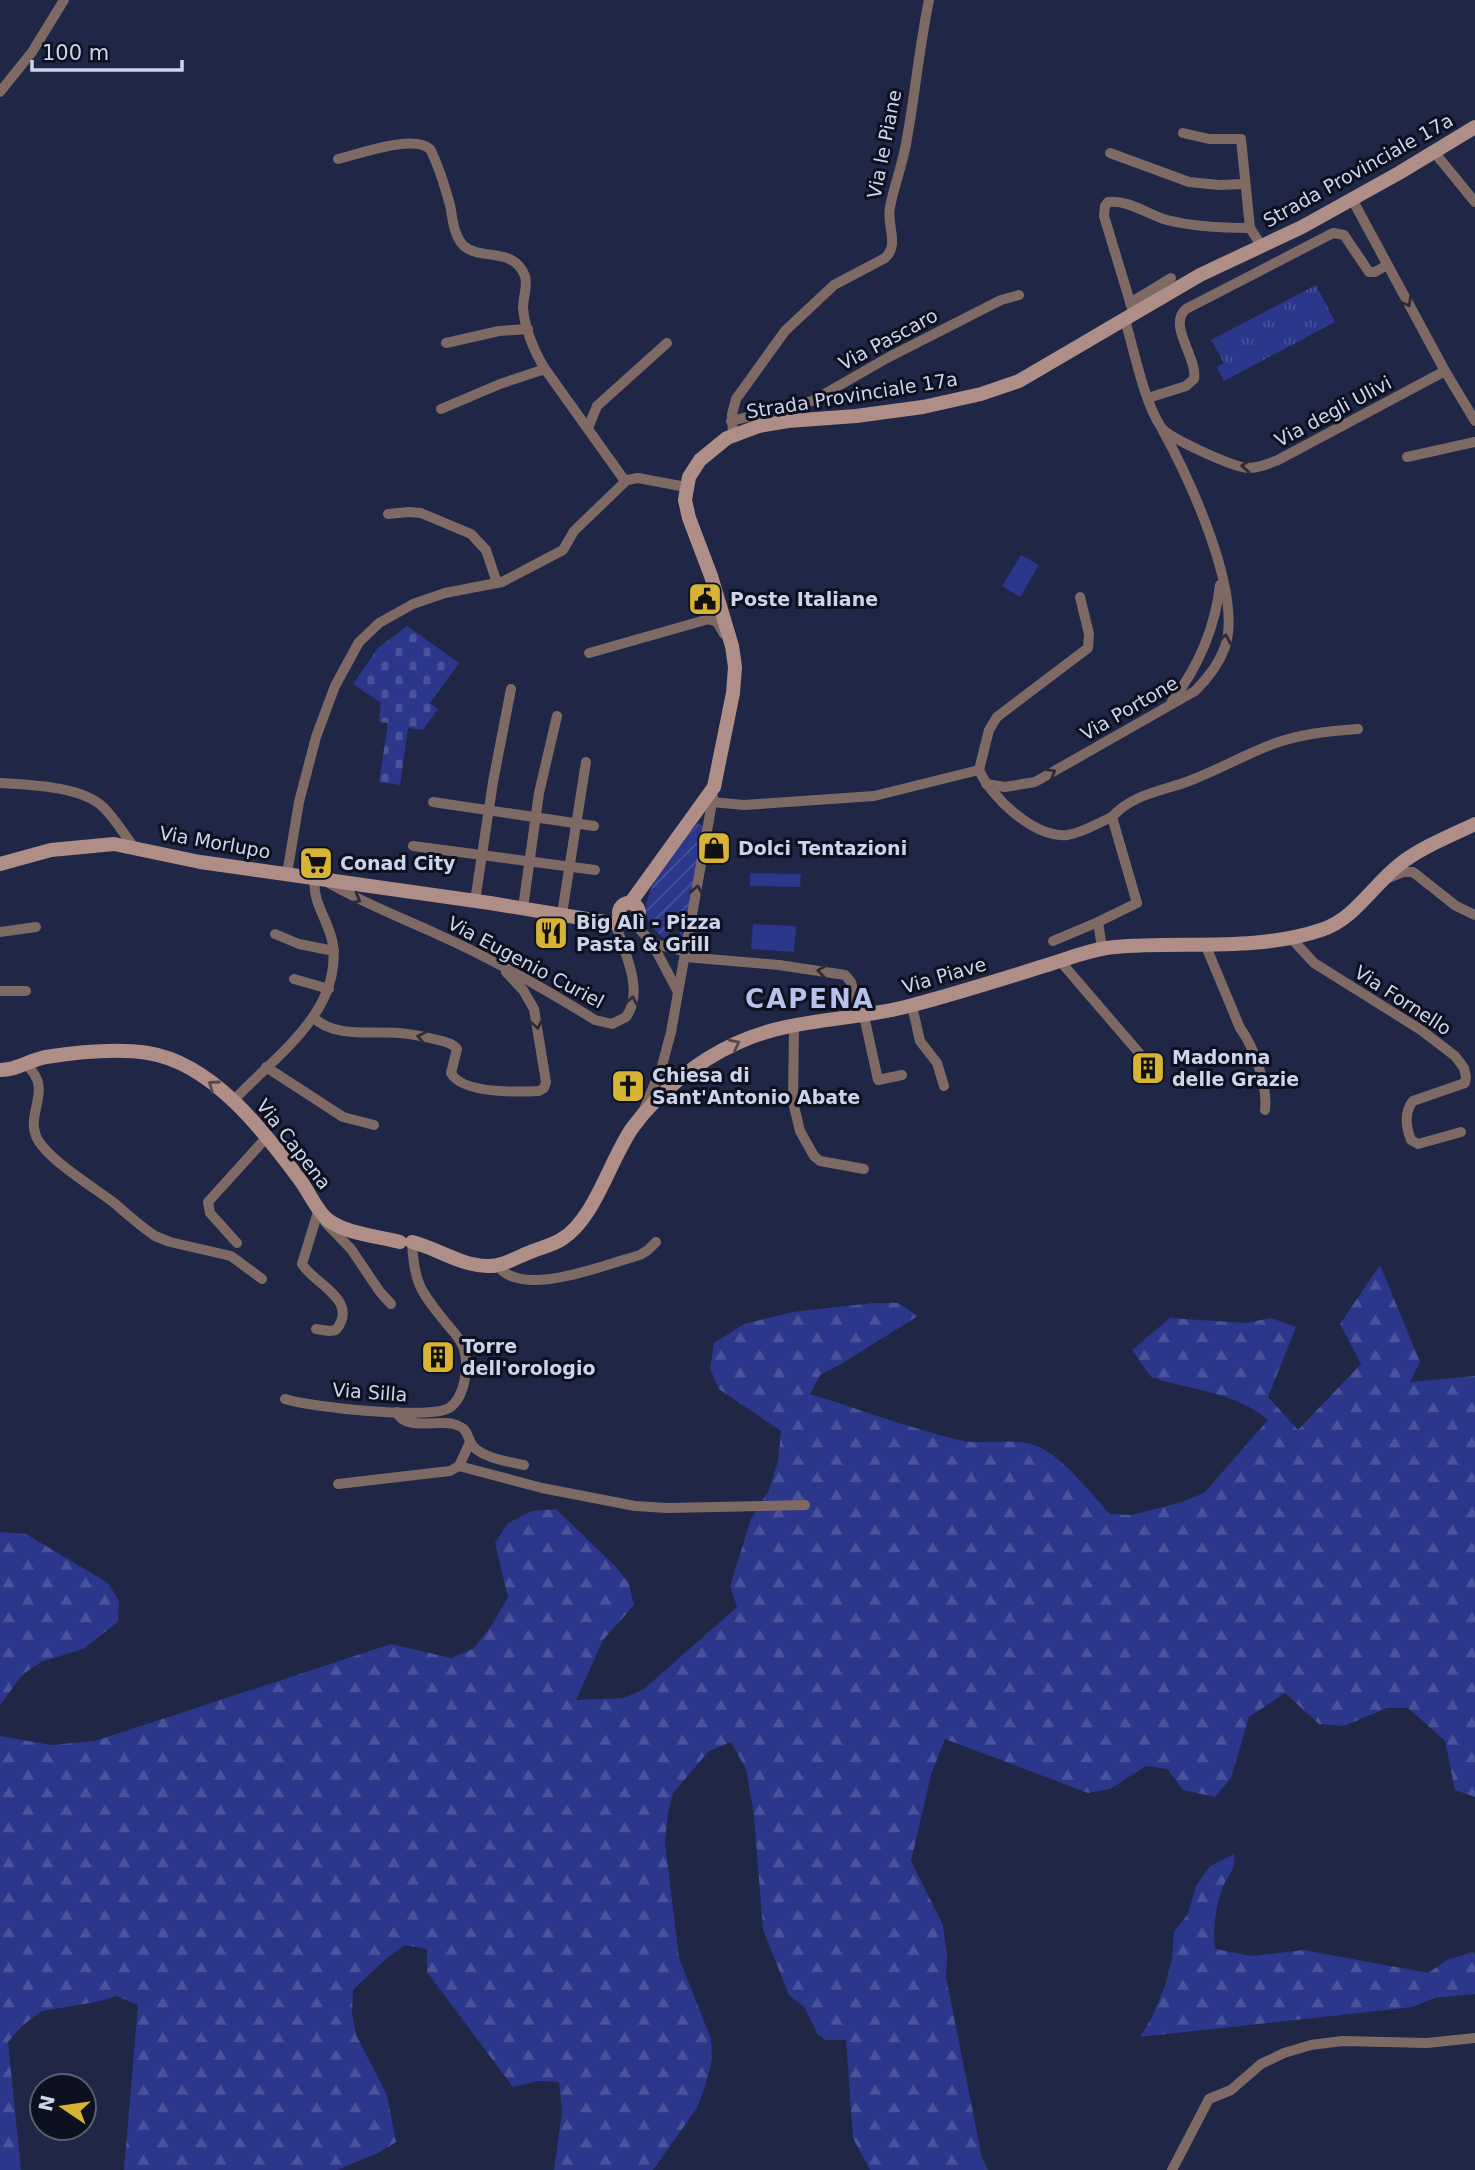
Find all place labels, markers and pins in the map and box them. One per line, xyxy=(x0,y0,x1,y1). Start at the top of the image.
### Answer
public building icon: Poste Italiane xyxy=(686,580,724,618)
place label: Poste Italiane xyxy=(730,588,878,610)
shop icon: Dolci Tentazioni xyxy=(695,829,733,867)
place label: Dolci Tentazioni xyxy=(738,837,907,859)
supermarket icon: Conad City xyxy=(297,844,335,882)
place label: Conad City xyxy=(340,852,456,874)
place label: Big Alì - Pizza Pasta & Grill xyxy=(576,911,721,955)
restaurant icon: Big Alì - Pizza Pasta & Grill xyxy=(532,914,570,952)
place label: Madonna delle Grazie xyxy=(1172,1046,1299,1090)
building icon: Madonna delle Grazie xyxy=(1129,1049,1167,1087)
place label: Chiesa di Sant'Antonio Abate xyxy=(652,1064,860,1108)
church icon: Chiesa di Sant'Antonio Abate xyxy=(609,1067,647,1105)
place label: Torre dell'orologio xyxy=(462,1335,596,1379)
building icon: Torre dell'orologio xyxy=(419,1338,457,1376)

